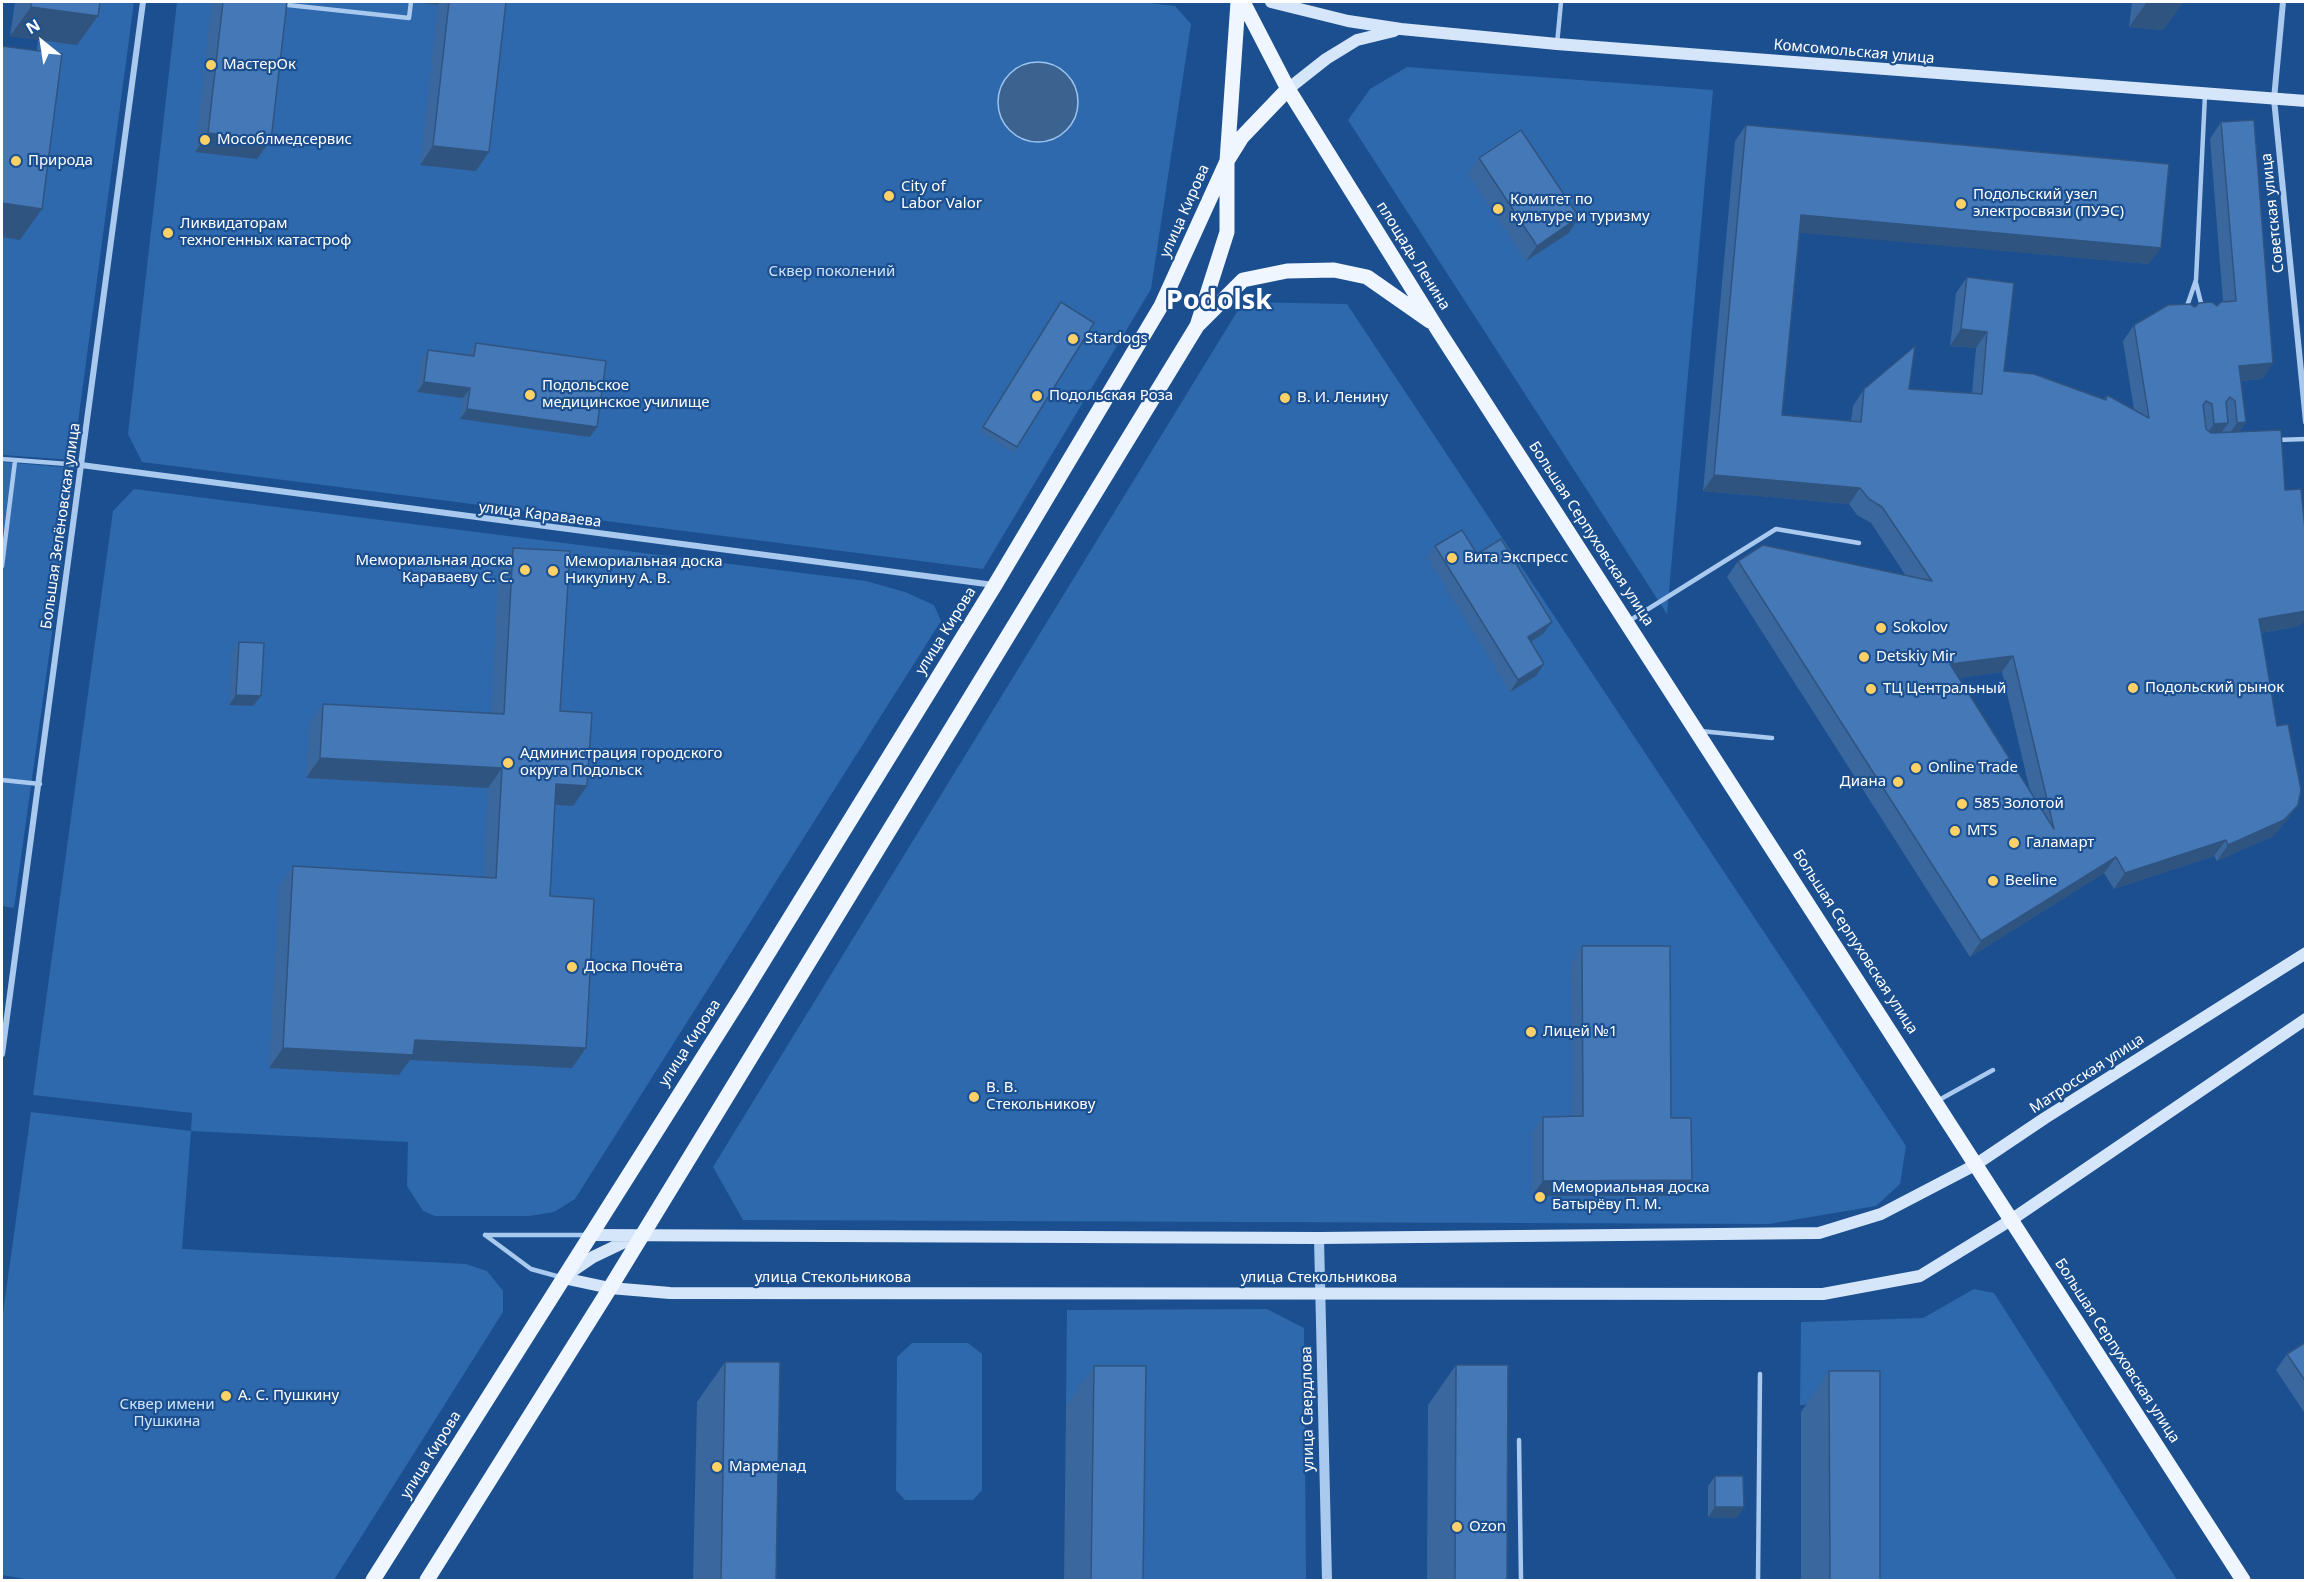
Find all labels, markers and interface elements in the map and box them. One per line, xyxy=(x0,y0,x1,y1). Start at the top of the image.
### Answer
north arrow xyxy=(12,12,72,72)
text: N xyxy=(22,14,44,39)
street label: Комсомольская улица xyxy=(1773,36,1935,68)
place label: МастерОк xyxy=(223,56,296,74)
marker: МастерОк xyxy=(204,58,218,72)
place label: Мособлмедсервис xyxy=(217,131,352,149)
marker: Мособлмедсервис xyxy=(198,133,212,147)
place label: Природа xyxy=(28,152,93,170)
street label: Советская улица xyxy=(2258,152,2288,274)
marker: Природа xyxy=(9,154,23,168)
street label: улица Кирова xyxy=(1156,162,1214,260)
place label: City of Labor Valor xyxy=(901,178,982,213)
place label: Подольский узел электросвязи (ПУЭС) xyxy=(1973,186,2124,221)
marker: City of Labor Valor xyxy=(882,189,896,203)
place label: Комитет по культуре и туризму xyxy=(1510,191,1650,226)
marker: Подольский узел электросвязи (ПУЭС) xyxy=(1954,197,1968,211)
street label: площадь Ленина xyxy=(1372,198,1454,314)
marker: Комитет по культуре и туризму xyxy=(1491,202,1505,216)
place label: Ликвидаторам техногенных катастроф xyxy=(180,215,351,250)
marker: Ликвидаторам техногенных катастроф xyxy=(161,226,175,240)
park label: Сквер поколений xyxy=(769,263,895,281)
district label: Podolsk xyxy=(1166,285,1272,317)
place label: Stardogs xyxy=(1085,330,1148,348)
marker: Stardogs xyxy=(1066,332,1080,346)
place label: Подольское медицинское училище xyxy=(542,377,710,412)
place label: Подольская Роза xyxy=(1049,387,1173,405)
marker: Подольское медицинское училище xyxy=(523,388,537,402)
marker: Подольская Роза xyxy=(1030,389,1044,403)
place label: В. И. Ленину xyxy=(1297,389,1388,407)
marker: В. И. Ленину xyxy=(1278,391,1292,405)
street label: Большая Зелёновская улица xyxy=(38,422,84,630)
street label: Большая Серпуховская улица xyxy=(1525,438,1657,630)
street label: улица Караваева xyxy=(478,499,602,531)
place label: Вита Экспресс xyxy=(1464,549,1568,567)
marker: Вита Экспресс xyxy=(1445,551,1459,565)
place label: Мемориальная доска Караваеву С. С. xyxy=(355,552,513,587)
place label: Мемориальная доска Никулину А. В. xyxy=(565,553,723,588)
marker: Мемориальная доска Караваеву С. С. xyxy=(518,563,532,577)
marker: Мемориальная доска Никулину А. В. xyxy=(546,564,560,578)
street label: улица Кирова xyxy=(912,584,980,678)
place label: Sokolov xyxy=(1893,619,1948,637)
marker: Sokolov xyxy=(1874,621,1888,635)
place label: Detskiy Mir xyxy=(1876,648,1955,666)
marker: Detskiy Mir xyxy=(1857,650,1871,664)
place label: Подольский рынок xyxy=(2145,679,2284,697)
place label: ТЦ Центральный xyxy=(1883,680,2006,698)
marker: Подольский рынок xyxy=(2126,681,2140,695)
marker: ТЦ Центральный xyxy=(1864,682,1878,696)
place label: Администрация городского округа Подольск xyxy=(520,745,723,780)
marker: Администрация городского округа Подольск xyxy=(501,756,515,770)
place label: Online Trade xyxy=(1928,759,2018,777)
marker: Online Trade xyxy=(1909,761,1923,775)
place label: Диана xyxy=(1840,773,1886,791)
marker: Диана xyxy=(1891,775,1905,789)
place label: 585 Золотой xyxy=(1974,795,2064,813)
marker: 585 Золотой xyxy=(1955,797,1969,811)
place label: MTS xyxy=(1967,822,1997,840)
marker: MTS xyxy=(1948,824,1962,838)
place label: Галамарт xyxy=(2026,834,2094,852)
marker: Галамарт xyxy=(2007,836,2021,850)
street label: Большая Серпуховская улица xyxy=(1789,846,1921,1038)
place label: Beeline xyxy=(2005,872,2057,890)
marker: Beeline xyxy=(1986,874,2000,888)
place label: Доска Почёта xyxy=(584,958,683,976)
marker: Доска Почёта xyxy=(565,960,579,974)
street label: улица Кирова xyxy=(655,996,725,1090)
place label: Лицeй №1 xyxy=(1543,1023,1618,1041)
marker: Лицeй №1 xyxy=(1524,1025,1538,1039)
street label: Матросская улица xyxy=(2027,1030,2147,1118)
place label: В. В. Стекольникову xyxy=(986,1079,1095,1114)
marker: В. В. Стекольникову xyxy=(967,1090,981,1104)
place label: Мемориальная доска Батырёву П. М. xyxy=(1552,1179,1710,1214)
marker: Мемориальная доска Батырёву П. М. xyxy=(1533,1190,1547,1204)
street label: Большая Серпуховская улица xyxy=(2051,1255,2183,1447)
street label: улица Стекольникова xyxy=(755,1269,911,1287)
street label: улица Стекольникова xyxy=(1241,1269,1397,1287)
street label: улица Свердлова xyxy=(1298,1346,1318,1472)
place label: А. С. Пушкину xyxy=(238,1387,339,1405)
marker: А. С. Пушкину xyxy=(219,1389,233,1403)
park label: Сквер имени Пушкина xyxy=(120,1396,214,1431)
street label: улица Кирова xyxy=(397,1408,465,1502)
place label: Мармелад xyxy=(729,1458,806,1476)
marker: Мармелад xyxy=(710,1460,724,1474)
place label: Ozon xyxy=(1469,1518,1506,1536)
marker: Ozon xyxy=(1450,1520,1464,1534)

